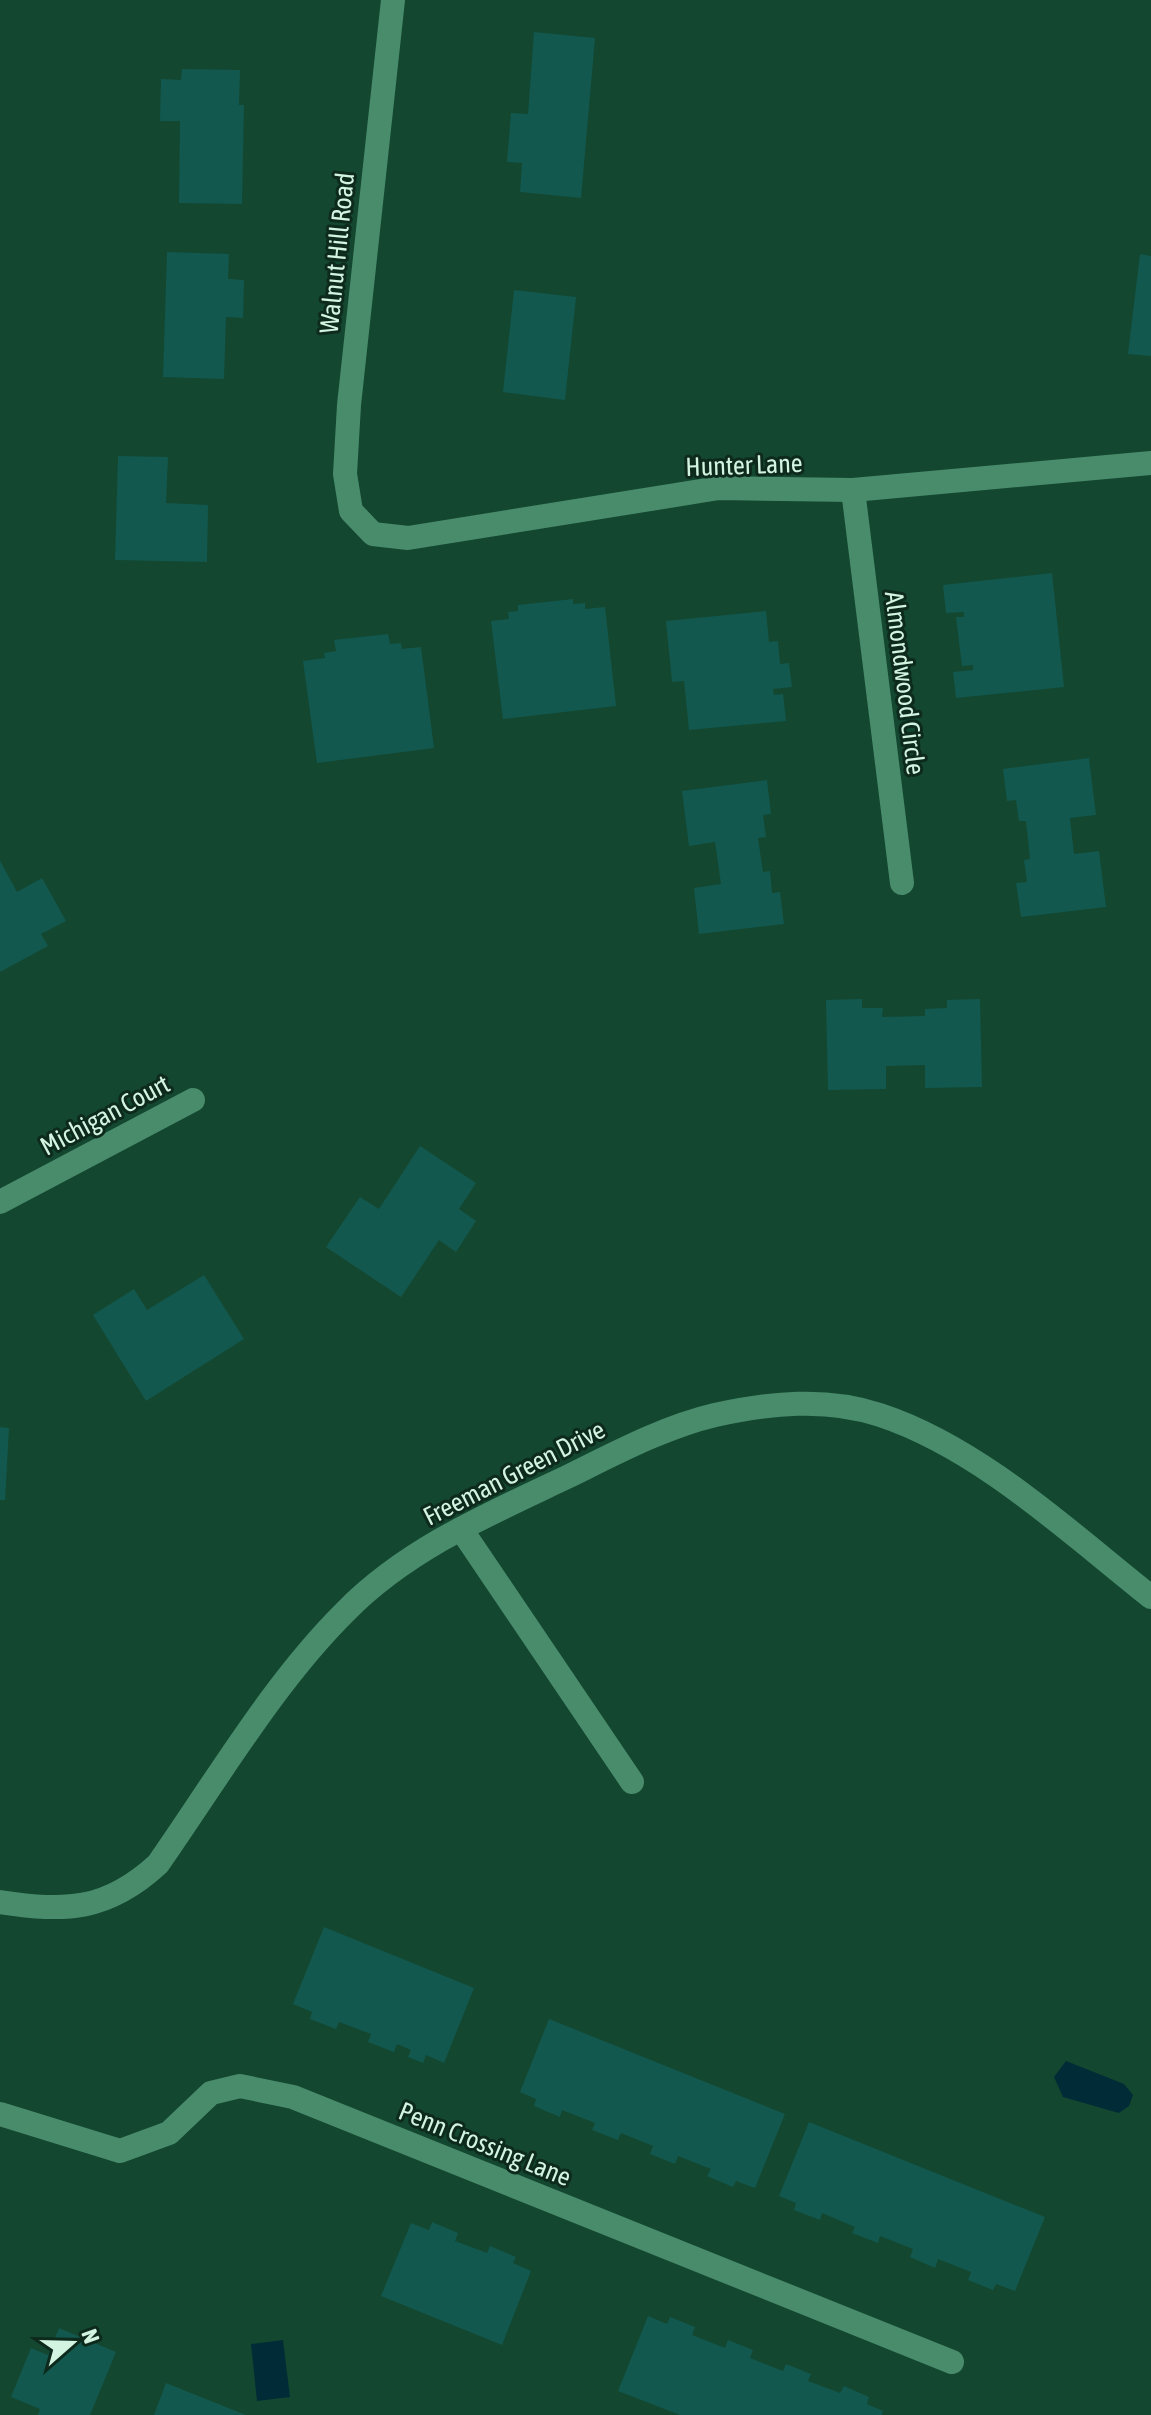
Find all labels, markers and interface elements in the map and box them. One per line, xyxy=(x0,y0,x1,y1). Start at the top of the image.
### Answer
street label: Walnut Hill Road xyxy=(314,171,360,335)
street label: Hunter Lane xyxy=(685,448,803,482)
street label: Almondwood Circle xyxy=(879,590,931,776)
street label: Michigan Court xyxy=(35,1068,175,1162)
street label: Freeman Green Drive xyxy=(418,1414,610,1532)
street label: Penn Crossing Lane xyxy=(395,2096,575,2192)
north arrow xyxy=(32,2303,112,2383)
text: N xyxy=(76,2326,105,2347)

